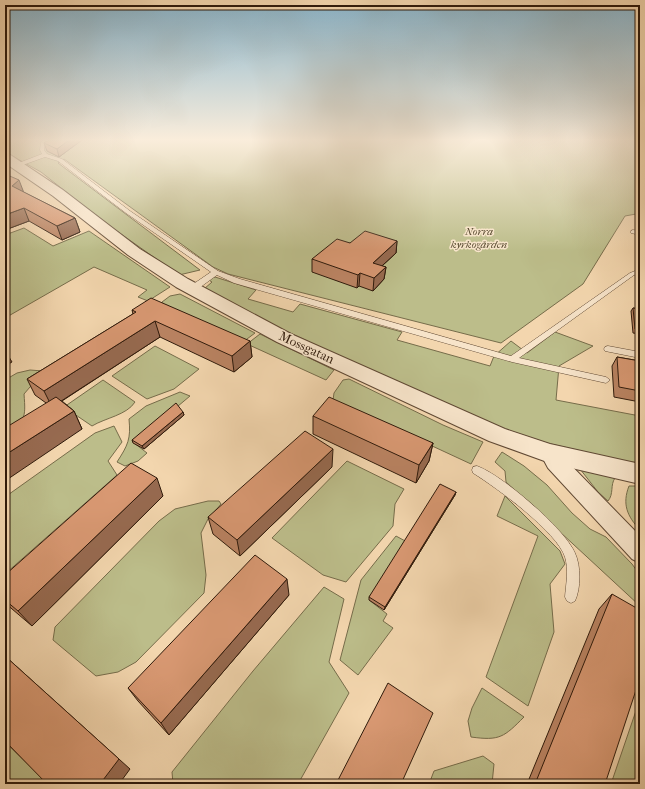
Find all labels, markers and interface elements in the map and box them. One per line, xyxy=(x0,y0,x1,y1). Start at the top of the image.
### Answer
park label: Norra kyrkogården xyxy=(450,225,507,251)
street label: Mossgatan xyxy=(277,328,337,367)

